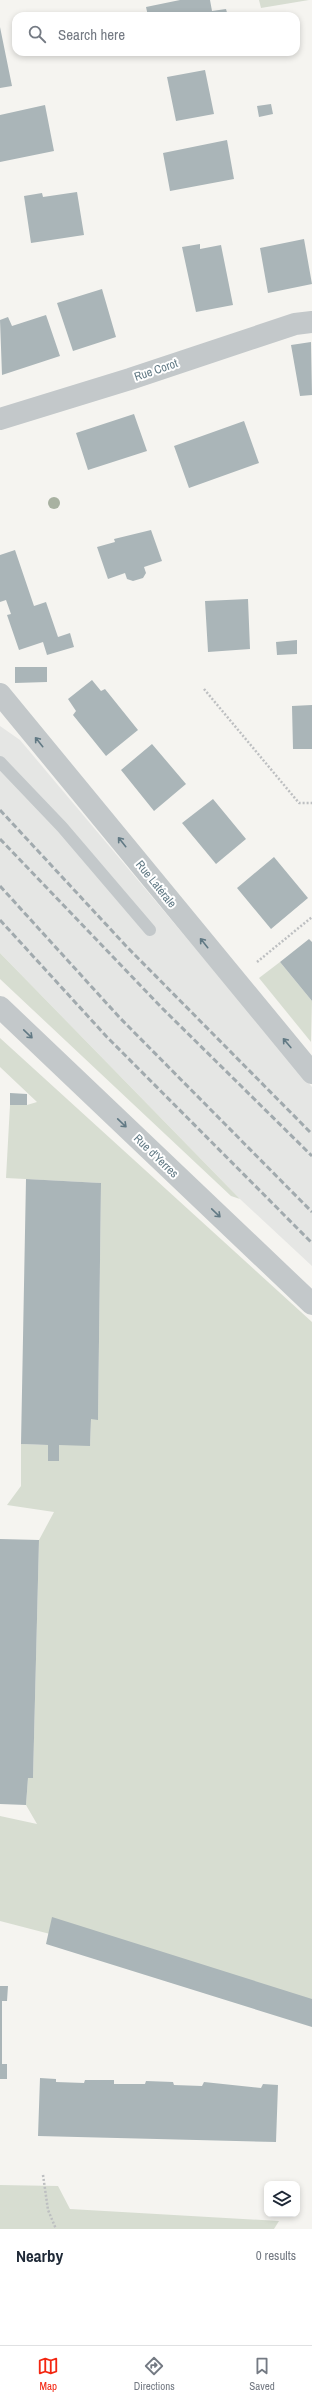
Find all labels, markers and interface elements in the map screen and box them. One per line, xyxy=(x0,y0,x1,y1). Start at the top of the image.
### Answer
search box xyxy=(12,12,300,56)
icon: search xyxy=(26,23,48,45)
text: Search here xyxy=(58,24,125,45)
street label: Rue Corot xyxy=(132,355,180,385)
one-way arrow xyxy=(35,736,43,747)
one-way arrow xyxy=(117,837,126,848)
street label: Rue Latérale xyxy=(132,857,180,911)
one-way arrow xyxy=(200,937,209,948)
one-way arrow xyxy=(23,1029,33,1039)
one-way arrow xyxy=(283,1037,292,1048)
one-way arrow xyxy=(117,1119,127,1128)
street label: Rue d'Yerres xyxy=(130,1131,182,1181)
one-way arrow xyxy=(211,1208,221,1218)
map controls xyxy=(264,2181,300,2217)
button: layers xyxy=(264,2181,300,2217)
text: Nearby xyxy=(16,2244,63,2267)
text: 0 results xyxy=(256,2247,296,2264)
tab: Map xyxy=(37,2355,59,2393)
tab: Directions xyxy=(134,2355,175,2393)
tab: Saved xyxy=(249,2355,275,2393)

